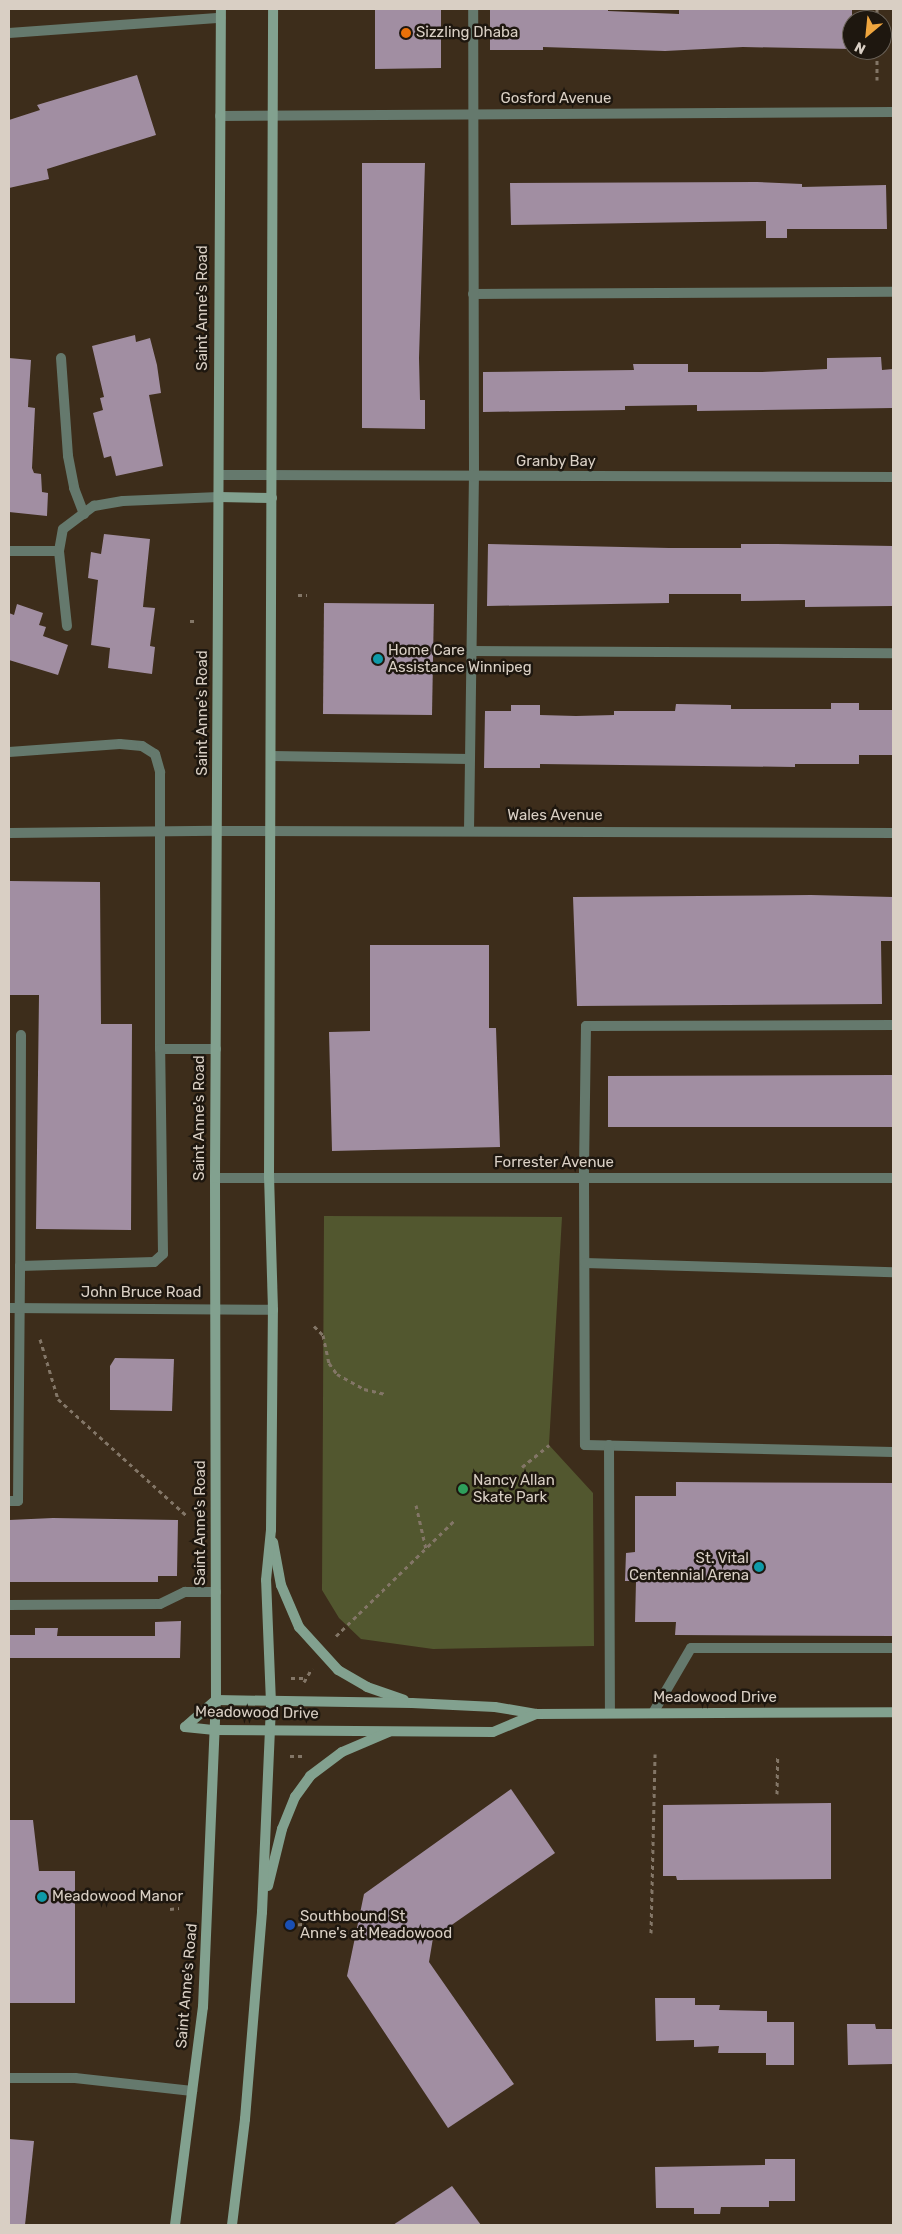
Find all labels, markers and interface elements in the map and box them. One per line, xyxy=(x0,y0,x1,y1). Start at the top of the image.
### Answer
north arrow xyxy=(842,10,892,60)
place label: Sizzling Dhaba xyxy=(416,24,518,42)
marker: Sizzling Dhaba xyxy=(400,27,412,39)
text: N xyxy=(852,38,869,58)
street label: Gosford Avenue xyxy=(500,90,612,108)
street label: Saint Anne's Road xyxy=(194,245,212,371)
street label: Granby Bay xyxy=(516,453,596,471)
place label: Home Care Assistance Winnipeg xyxy=(388,641,532,676)
street label: Saint Anne's Road xyxy=(194,650,212,776)
marker: Home Care Assistance Winnipeg xyxy=(372,653,384,665)
street label: Wales Avenue xyxy=(507,807,603,825)
street label: Saint Anne's Road xyxy=(191,1055,209,1181)
street label: Forrester Avenue xyxy=(494,1154,614,1172)
street label: John Bruce Road xyxy=(81,1284,201,1302)
street label: Saint Anne's Road xyxy=(192,1460,210,1586)
place label: Nancy Allan Skate Park xyxy=(473,1471,556,1506)
marker: Nancy Allan Skate Park xyxy=(457,1483,469,1495)
place label: St. Vital Centennial Arena xyxy=(629,1549,749,1584)
marker: St. Vital Centennial Arena xyxy=(753,1561,765,1573)
street label: Meadowood Drive xyxy=(653,1689,777,1707)
street label: Meadowood Drive xyxy=(195,1703,319,1723)
place label: Meadowood Manor xyxy=(52,1888,183,1906)
marker: Meadowood Manor xyxy=(36,1891,48,1903)
place label: Southbound St Anne's at Meadowood xyxy=(300,1907,452,1942)
marker: Southbound St Anne's at Meadowood xyxy=(284,1919,296,1931)
street label: Saint Anne's Road xyxy=(173,1923,201,2049)

